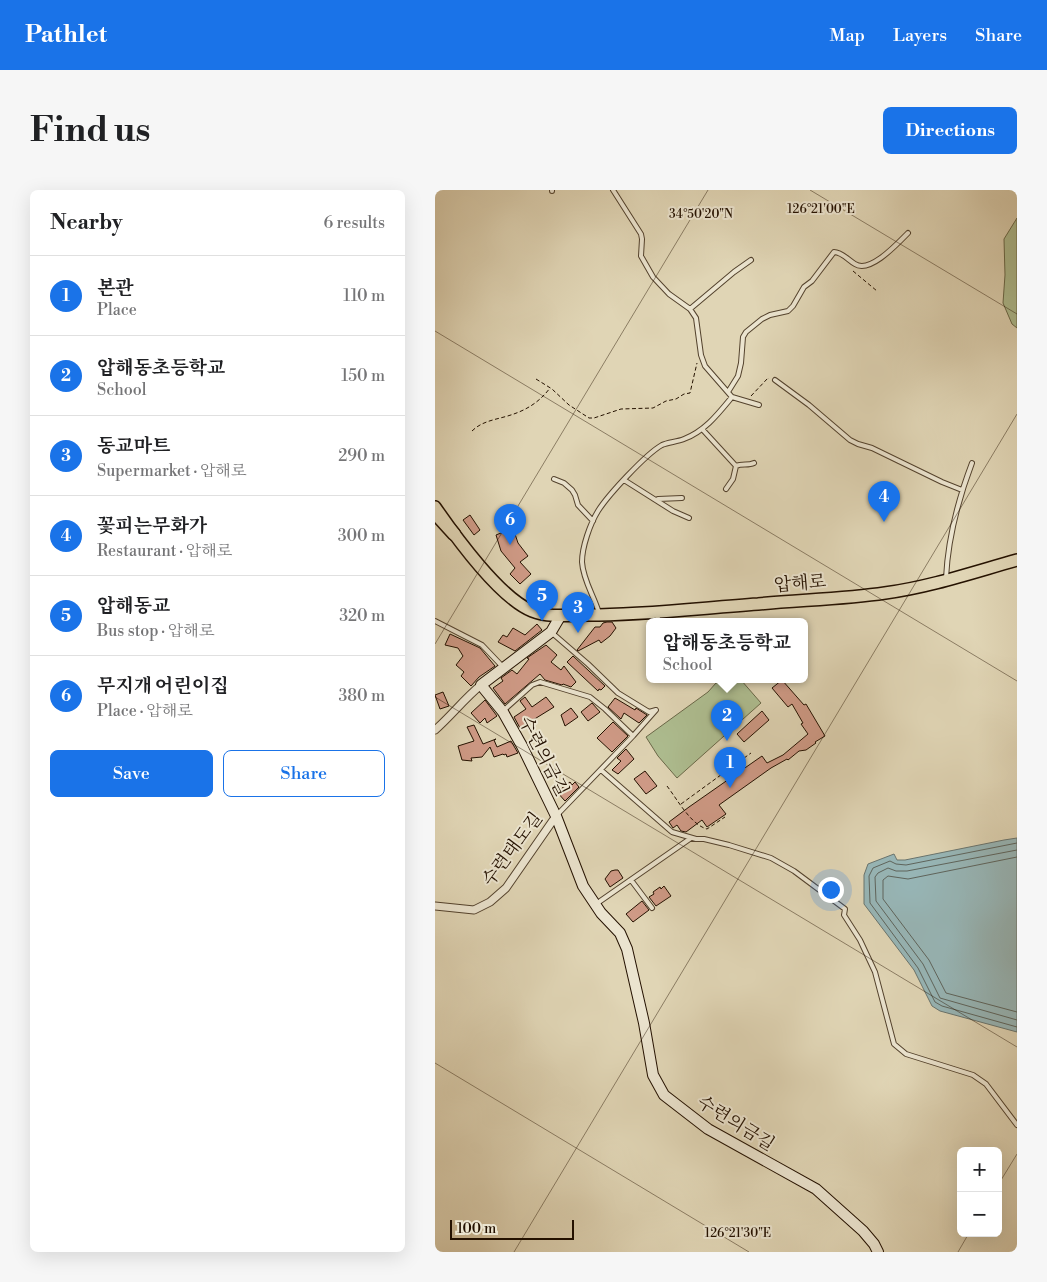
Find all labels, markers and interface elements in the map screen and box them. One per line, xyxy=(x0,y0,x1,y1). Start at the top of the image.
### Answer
text: Pathlet xyxy=(25,20,107,50)
text: Map xyxy=(830,24,865,47)
text: Layers xyxy=(893,24,947,47)
text: Share xyxy=(975,24,1022,47)
button: Directions xyxy=(883,107,1017,154)
text: Find us xyxy=(30,109,150,152)
text: 126°21'00"E xyxy=(787,202,855,217)
text: 34°50'20"N xyxy=(669,207,733,222)
text: Nearby xyxy=(50,210,123,236)
text: 6 results xyxy=(324,213,385,233)
text: 본관 xyxy=(97,276,134,300)
text: 1 xyxy=(62,286,70,306)
text: 110 m xyxy=(343,286,385,306)
text: Place xyxy=(97,300,137,320)
text: 압해동초등학교 xyxy=(97,356,225,380)
text: 2 xyxy=(61,366,71,386)
text: 150 m xyxy=(341,366,385,386)
text: School xyxy=(97,380,146,400)
text: 동교마트 xyxy=(97,434,170,458)
text: 3 xyxy=(61,446,71,466)
text: 290 m xyxy=(338,446,385,466)
text: Supermarket · 압해로 xyxy=(97,461,246,481)
pin: 4 xyxy=(868,481,900,522)
pin: 6 xyxy=(494,504,526,545)
text: 꽃피는무화가 xyxy=(97,514,207,538)
text: 4 xyxy=(61,526,71,546)
text: 300 m xyxy=(338,526,385,546)
text: Restaurant · 압해로 xyxy=(97,541,232,561)
street label: 압해로 xyxy=(773,570,827,597)
pin: 5 xyxy=(526,580,558,621)
pin: 3 xyxy=(562,592,594,633)
text: 압해동교 xyxy=(97,594,170,618)
text: 5 xyxy=(61,606,71,626)
text: 320 m xyxy=(339,606,385,626)
popup xyxy=(646,618,808,683)
text: Bus stop · 압해로 xyxy=(97,621,214,641)
text: 압해동초등학교 xyxy=(663,631,791,655)
text: School xyxy=(663,655,712,675)
text: 무지개 어린이집 xyxy=(97,674,229,698)
text: 6 xyxy=(61,686,71,706)
text: 380 m xyxy=(338,686,385,706)
pin: 2 xyxy=(711,700,743,741)
text: Place · 압해로 xyxy=(97,701,193,721)
street label: 수련의금길 xyxy=(514,712,574,800)
pin: 1 xyxy=(714,747,746,788)
button: Save xyxy=(50,750,213,797)
button: Share xyxy=(223,750,385,797)
street label: 수련태도길 xyxy=(477,808,548,891)
your location xyxy=(818,877,844,903)
street label: 수련의금길 xyxy=(693,1091,779,1156)
map controls xyxy=(957,1147,1002,1237)
button: + xyxy=(957,1147,1002,1192)
button: − xyxy=(957,1192,1002,1237)
scale bar xyxy=(450,1217,574,1240)
text: 100 m xyxy=(457,1220,496,1238)
text: 126°21'30"E xyxy=(705,1226,771,1241)

